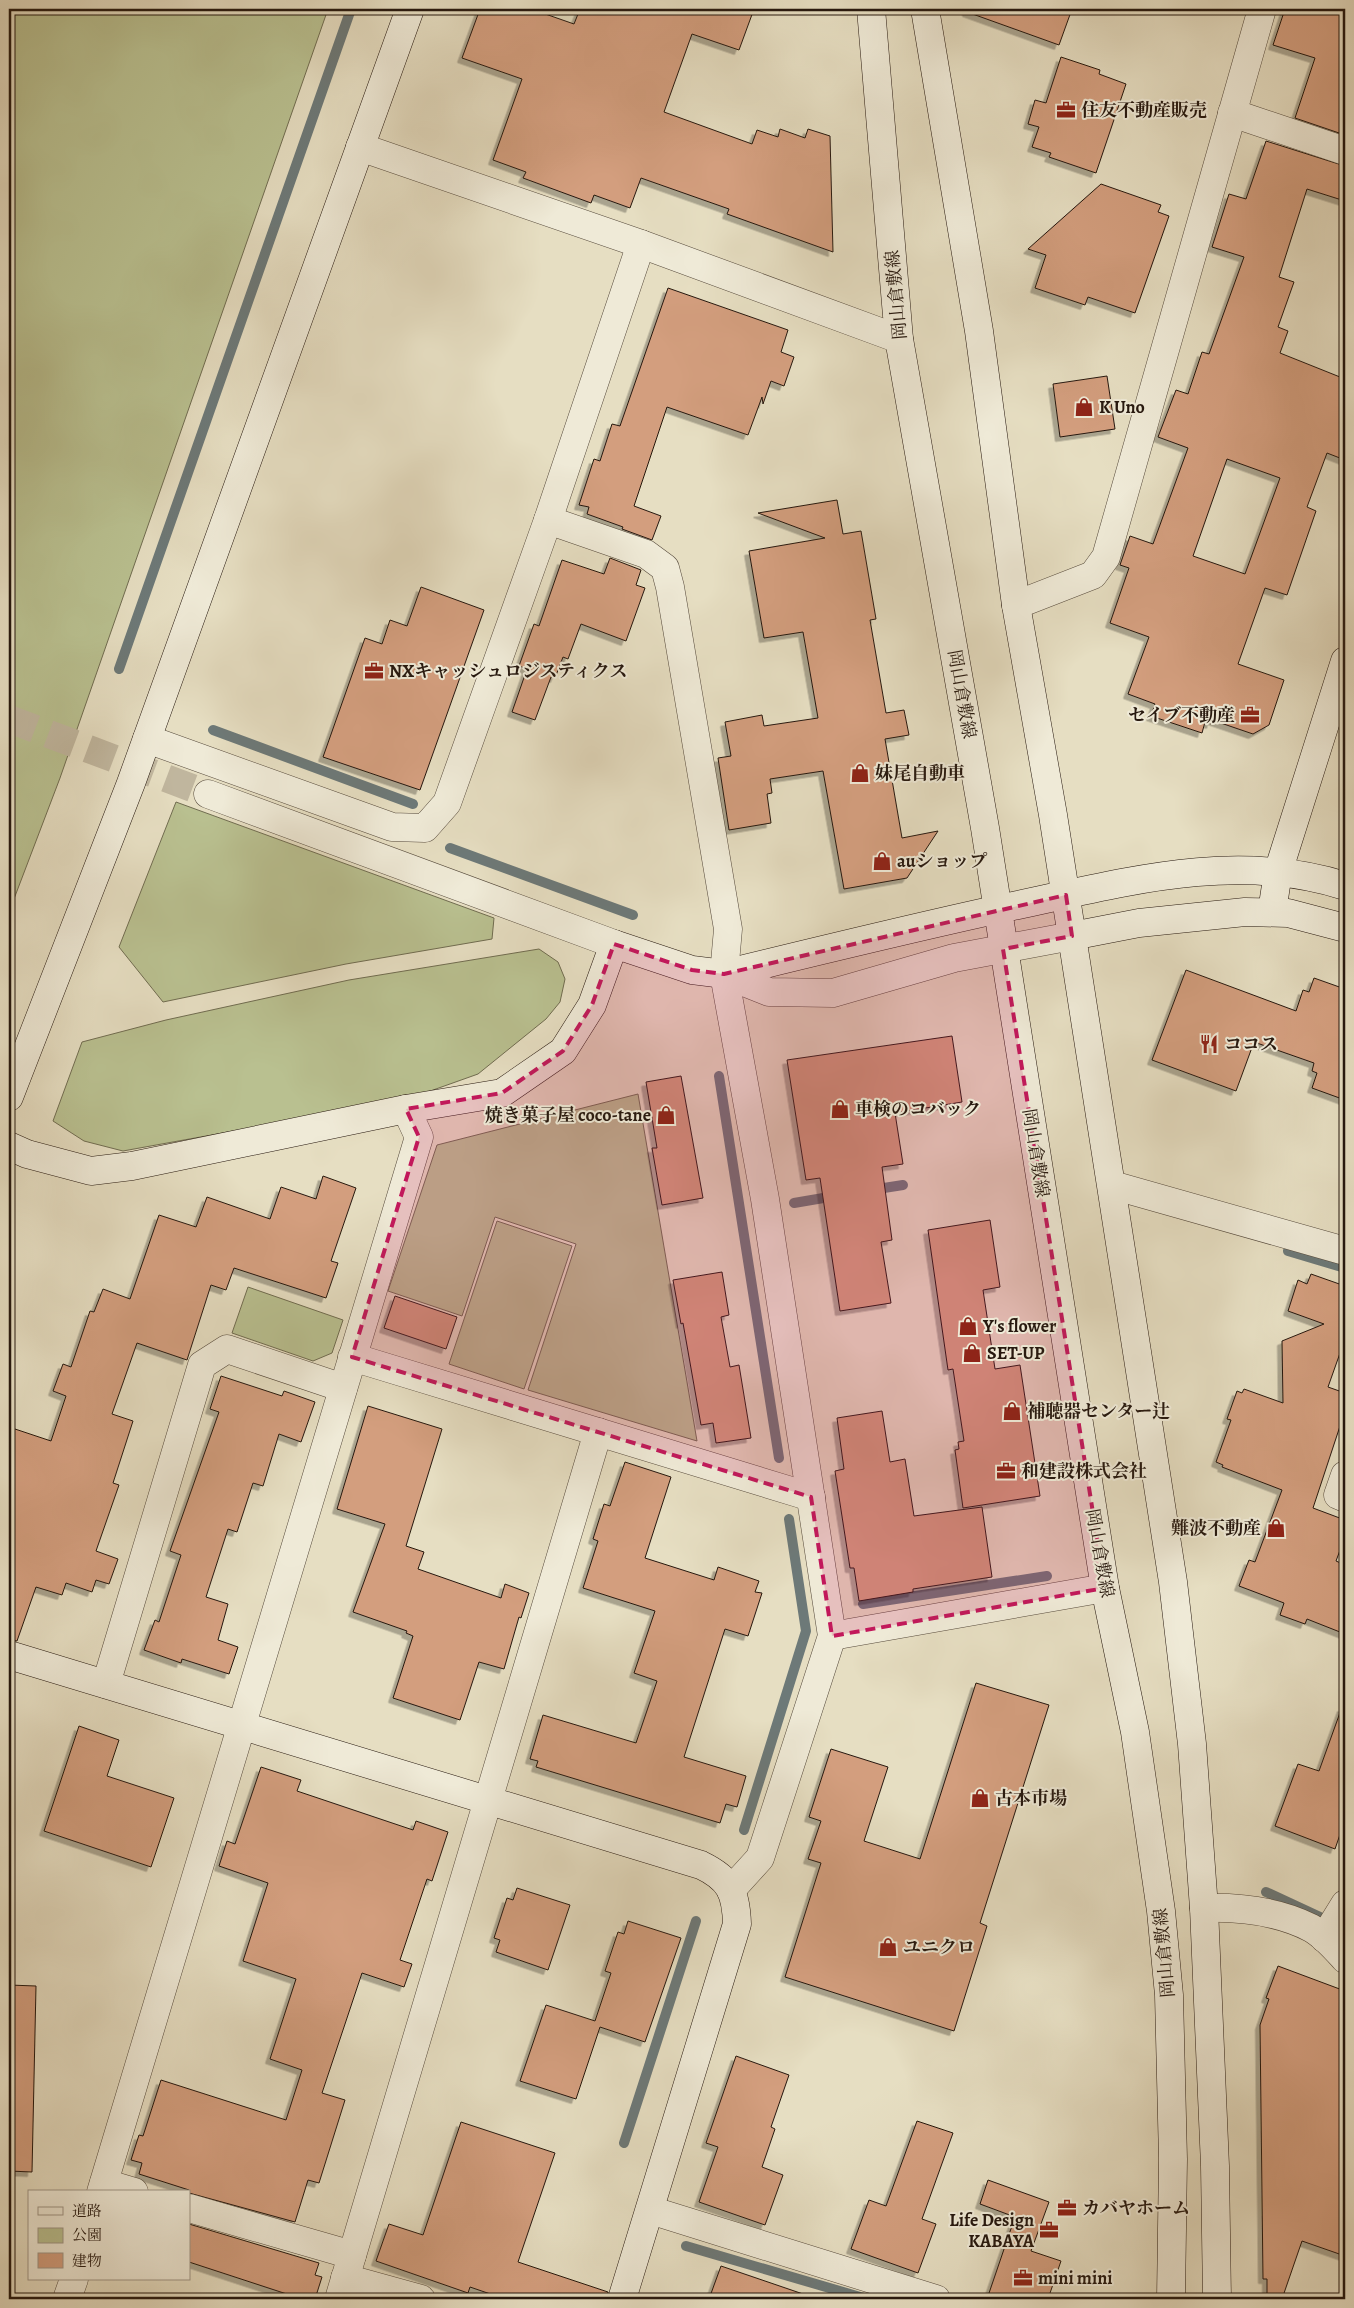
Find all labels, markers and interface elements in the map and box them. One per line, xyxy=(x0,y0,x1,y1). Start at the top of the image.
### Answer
place label: 住友不動産販売 xyxy=(1081,98,1207,122)
office icon: 住友不動産販売 xyxy=(1055,99,1077,121)
street label: 岡山倉敷線 xyxy=(880,249,912,341)
place label: K Uno xyxy=(1099,395,1145,419)
shop icon: K Uno xyxy=(1073,396,1095,418)
street label: 岡山倉敷線 xyxy=(942,648,982,740)
place label: NXキャッシュロジスティクス xyxy=(389,659,627,683)
office icon: NXキャッシュロジスティクス xyxy=(363,660,385,682)
place label: セイブ不動産 xyxy=(1128,703,1235,727)
office icon: セイブ不動産 xyxy=(1239,704,1261,726)
place label: 妹尾自動車 xyxy=(875,761,965,785)
shop icon: 妹尾自動車 xyxy=(849,762,871,784)
place label: auショップ xyxy=(897,849,987,873)
shop icon: auショップ xyxy=(871,850,893,872)
place label: ココス xyxy=(1224,1032,1278,1056)
restaurant icon: ココス xyxy=(1198,1033,1220,1055)
place label: 車検のコバック xyxy=(855,1097,981,1121)
shop icon: 車検のコバック xyxy=(829,1098,851,1120)
place label: 焼き菓子屋 coco-tane xyxy=(485,1103,651,1127)
shop icon: 焼き菓子屋 coco-tane xyxy=(655,1104,677,1126)
street label: 岡山倉敷線 xyxy=(1017,1107,1055,1199)
place label: Y's flower xyxy=(982,1314,1057,1338)
shop icon: Y's flower xyxy=(957,1315,979,1337)
place label: SET-UP xyxy=(987,1341,1045,1365)
shop icon: SET-UP xyxy=(961,1342,983,1364)
place label: 補聴器センター辻 xyxy=(1027,1399,1170,1423)
shop icon: 補聴器センター辻 xyxy=(1001,1400,1023,1422)
place label: 和建設株式会社 xyxy=(1021,1459,1147,1483)
office icon: 和建設株式会社 xyxy=(995,1460,1017,1482)
street label: 岡山倉敷線 xyxy=(1080,1507,1120,1599)
place label: 難波不動産 xyxy=(1171,1516,1261,1540)
shop icon: 難波不動産 xyxy=(1265,1517,1287,1539)
place label: 古本市場 xyxy=(995,1786,1067,1810)
shop icon: 古本市場 xyxy=(969,1787,991,1809)
street label: 岡山倉敷線 xyxy=(1148,1907,1180,1999)
place label: ユニクロ xyxy=(903,1935,975,1959)
shop icon: ユニクロ xyxy=(877,1936,899,1958)
legend xyxy=(28,2190,190,2280)
place label: カバヤホーム xyxy=(1082,2196,1190,2220)
office icon: カバヤホーム xyxy=(1056,2197,1078,2219)
text: 道路 xyxy=(72,2201,102,2221)
place label: Life Design KABAYA xyxy=(949,2208,1035,2253)
office icon: Life Design KABAYA xyxy=(1038,2219,1060,2241)
text: 公園 xyxy=(72,2225,102,2245)
text: 建物 xyxy=(72,2251,102,2271)
place label: mini mini xyxy=(1038,2266,1113,2290)
office icon: mini mini xyxy=(1012,2267,1034,2289)

